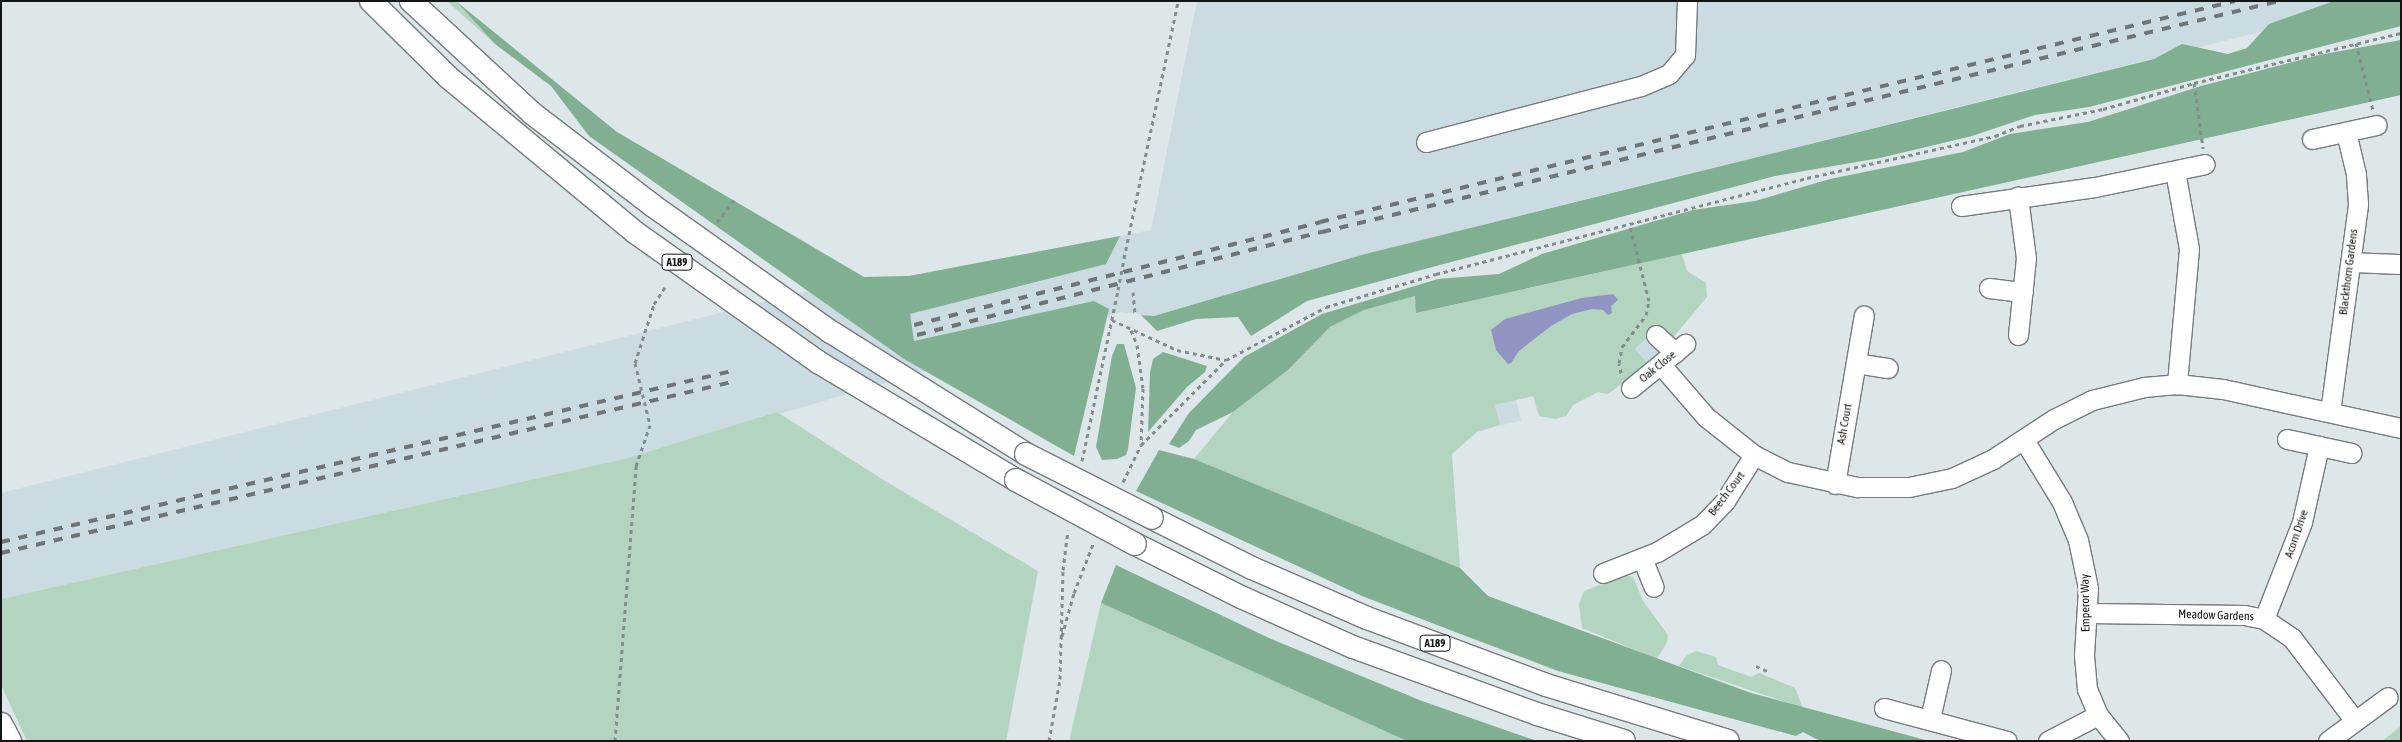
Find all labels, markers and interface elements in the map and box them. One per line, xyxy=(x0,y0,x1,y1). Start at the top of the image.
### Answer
street label: Blackthorn Gardens xyxy=(2337,228,2361,316)
road number: A189 xyxy=(661,253,693,270)
street label: Oak Close xyxy=(1637,348,1679,386)
street label: Ash Court xyxy=(1834,402,1856,446)
street label: Beech Court xyxy=(1706,469,1748,519)
street label: Acorn Drive xyxy=(2282,508,2312,560)
street label: Emperor Way xyxy=(2078,574,2094,632)
street label: Meadow Gardens xyxy=(2178,607,2254,625)
road number: A189 xyxy=(1419,634,1451,651)

